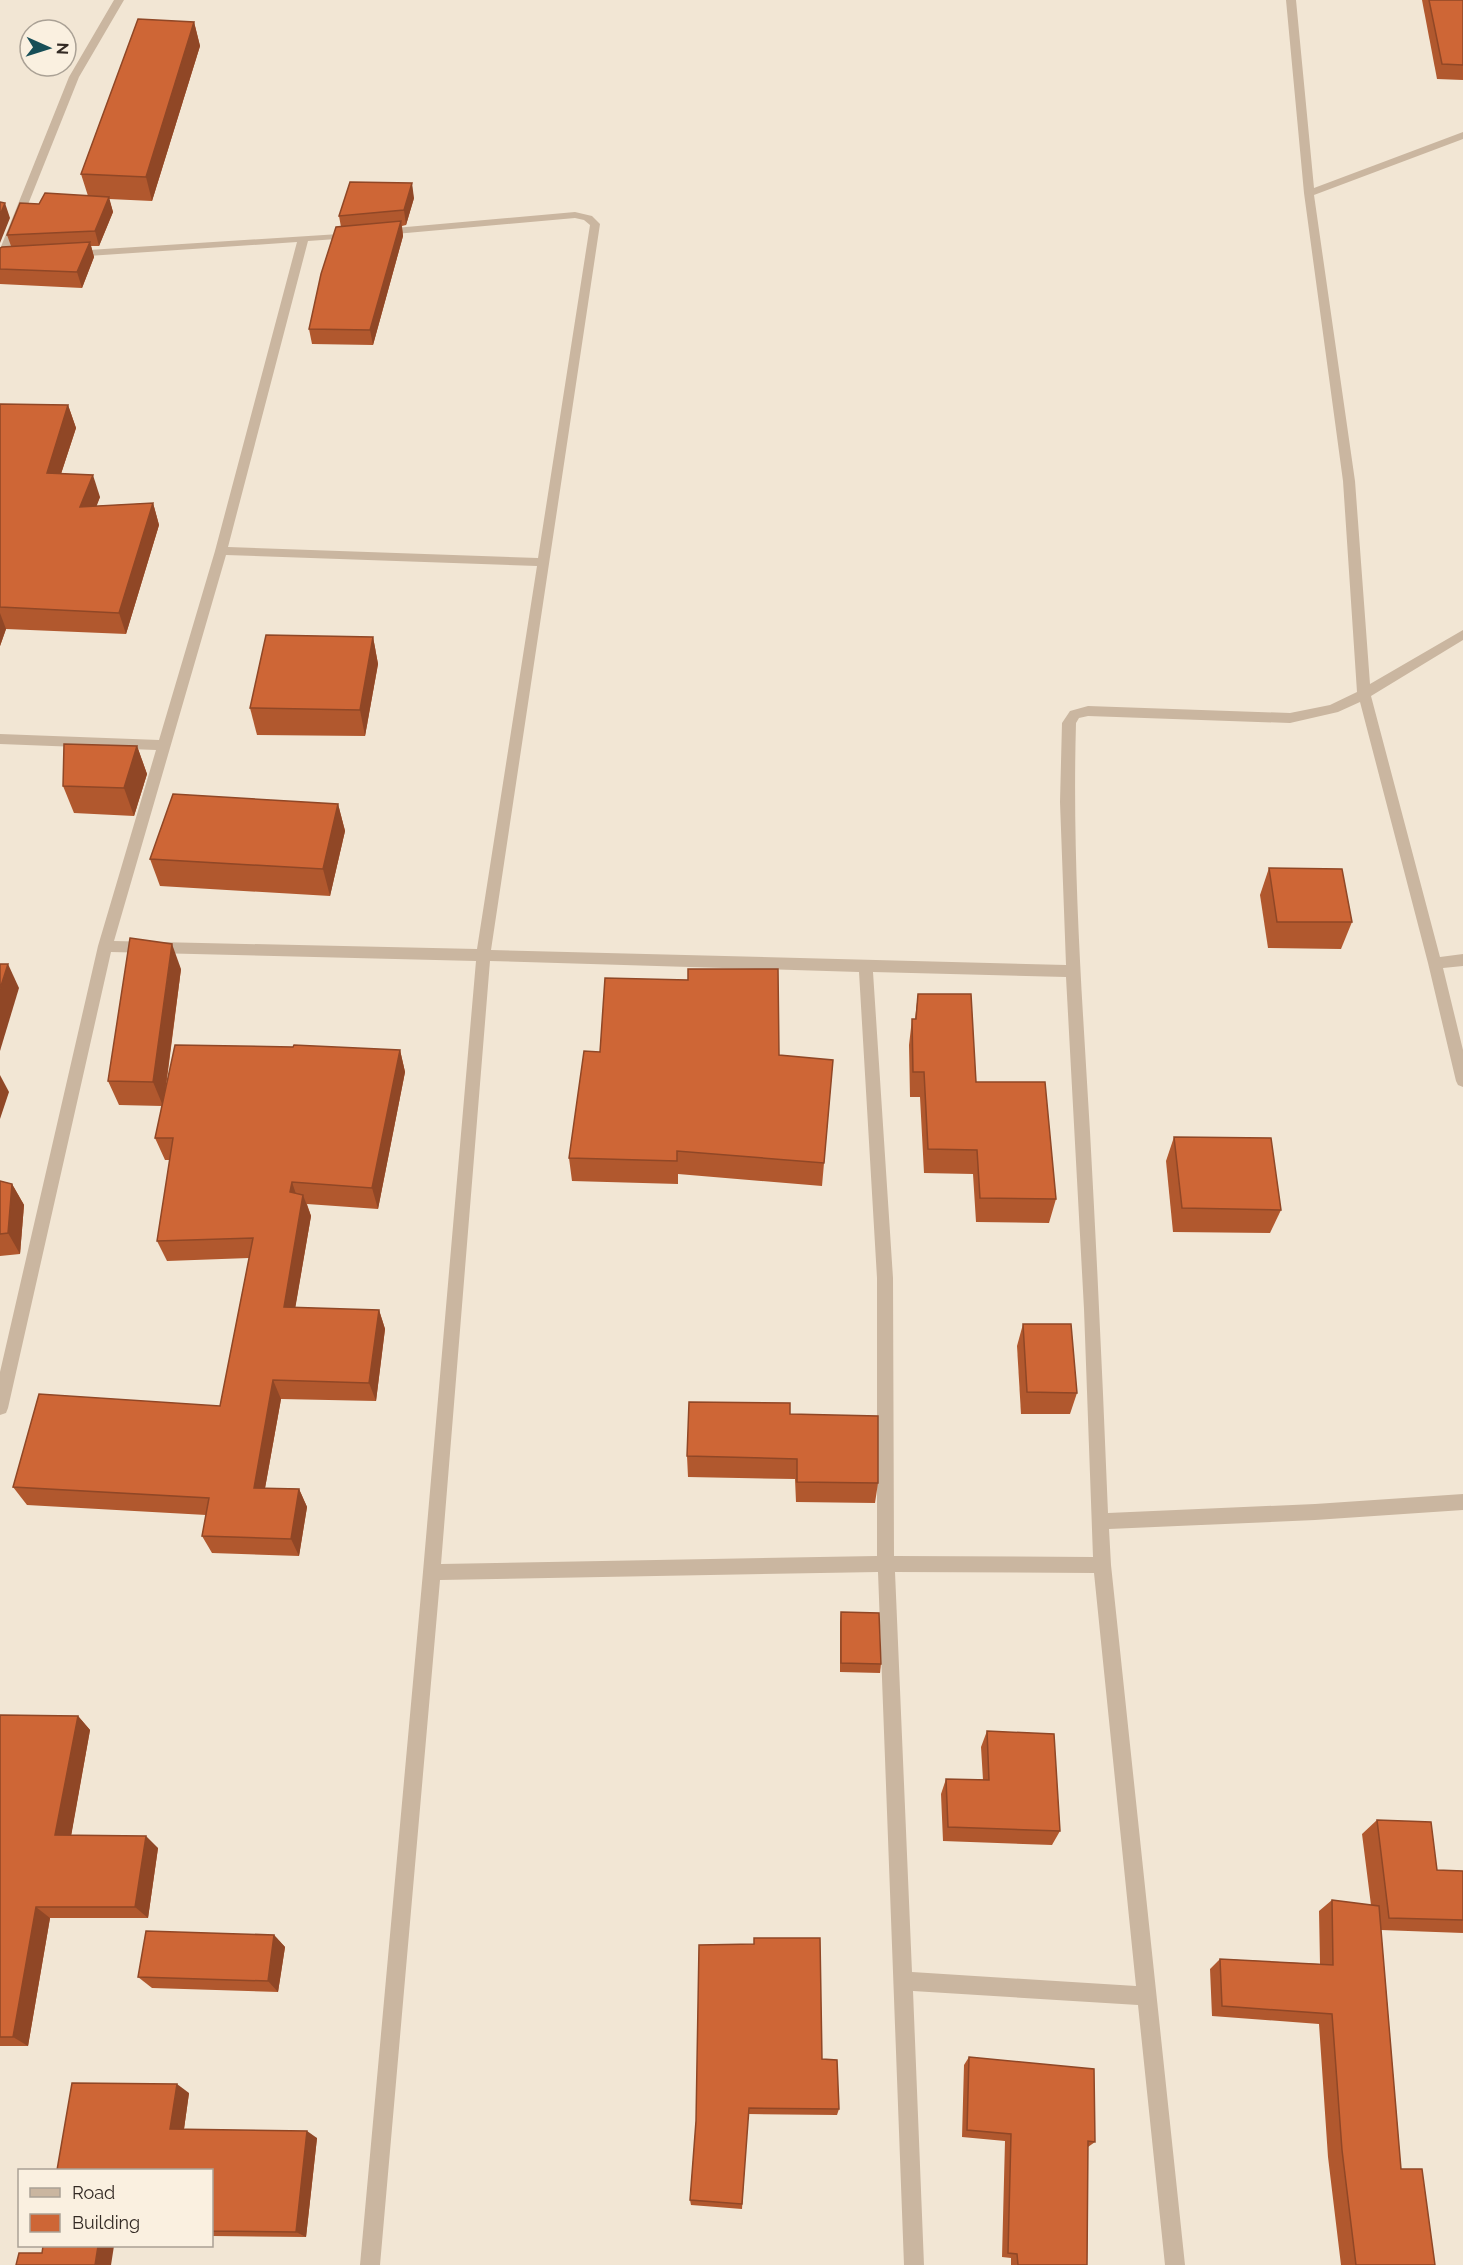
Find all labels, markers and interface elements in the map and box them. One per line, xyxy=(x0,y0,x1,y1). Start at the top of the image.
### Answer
north arrow xyxy=(18,18,78,78)
text: N xyxy=(53,42,72,55)
legend xyxy=(18,2169,213,2247)
text: Road xyxy=(72,2182,115,2203)
text: Building xyxy=(72,2212,140,2233)

